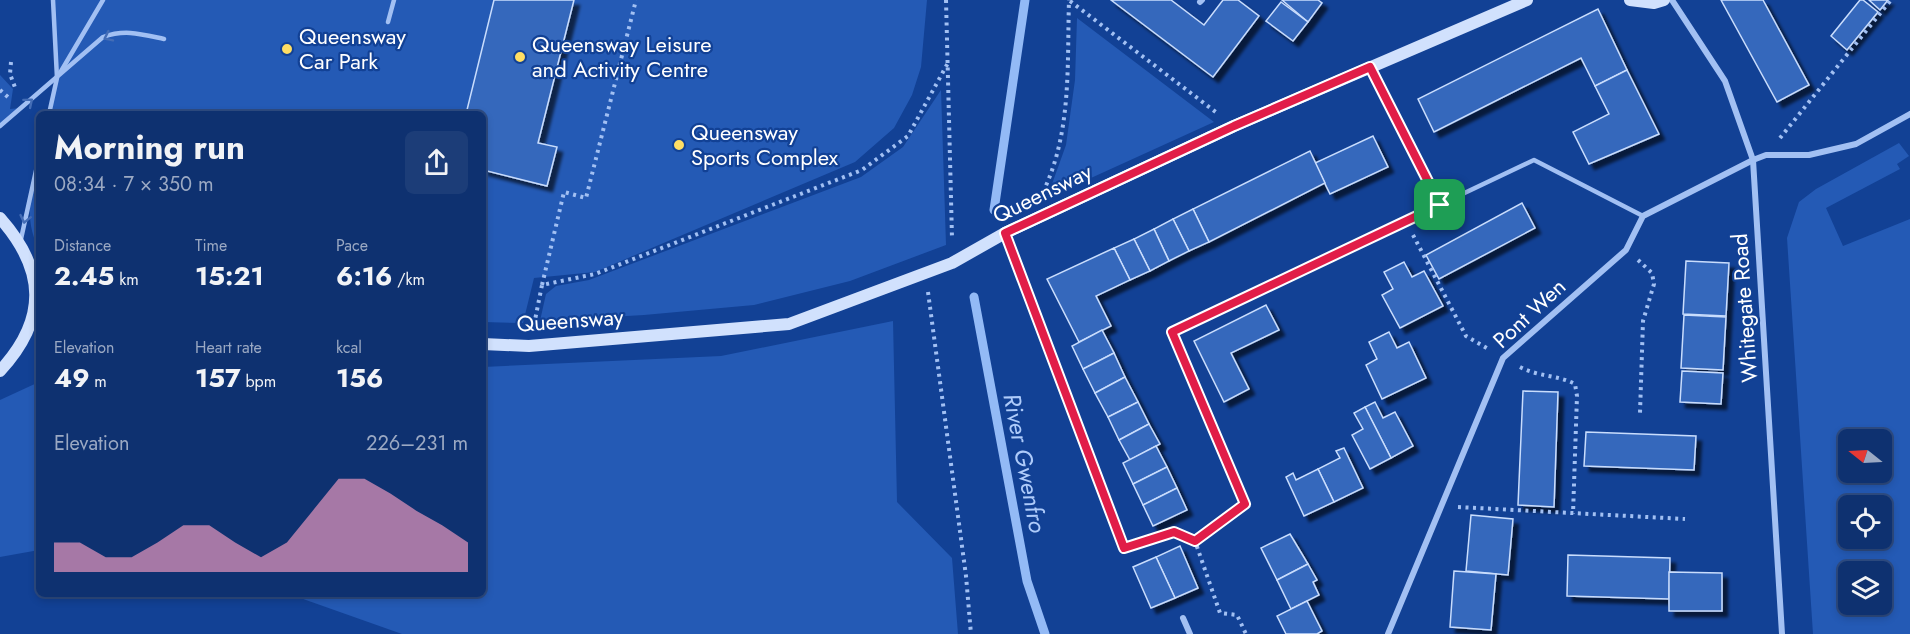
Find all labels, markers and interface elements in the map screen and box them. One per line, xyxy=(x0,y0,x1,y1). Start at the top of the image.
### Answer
place label: Queensway Car Park xyxy=(299,20,406,77)
place label: Queensway Leisure and Activity Centre xyxy=(532,28,712,85)
one-way arrow xyxy=(103,29,114,41)
marker: Queensway Car Park xyxy=(280,42,294,56)
marker: Queensway Leisure and Activity Centre xyxy=(513,50,527,64)
one-way arrow xyxy=(22,99,33,110)
place label: Queensway Sports Complex xyxy=(691,116,839,173)
text: Morning run xyxy=(54,124,245,171)
button: share xyxy=(405,131,468,194)
marker: Queensway Sports Complex xyxy=(672,138,686,152)
street label: Queensway xyxy=(987,155,1097,231)
text: 08:34 · 7 × 350 m xyxy=(54,170,214,199)
pin xyxy=(1414,179,1465,230)
icon: arrive xyxy=(1423,188,1456,221)
one-way arrow xyxy=(19,214,32,224)
street label: Whitegate Road xyxy=(1723,232,1765,384)
text: Distance xyxy=(54,234,111,257)
text: Time xyxy=(195,234,227,257)
text: Pace xyxy=(336,234,368,257)
text: 2.45 xyxy=(54,257,114,295)
text: 15:21 xyxy=(195,257,264,295)
text: 6:16 xyxy=(336,257,392,295)
text: km xyxy=(114,268,139,291)
text: /km xyxy=(392,268,425,291)
street label: Pont Wen xyxy=(1485,271,1573,355)
street label: Queensway xyxy=(516,300,625,340)
text: Elevation xyxy=(54,336,114,359)
text: Heart rate xyxy=(195,336,262,359)
text: kcal xyxy=(336,336,362,359)
text: 49 xyxy=(54,359,90,397)
text: 157 xyxy=(195,359,241,397)
text: 156 xyxy=(336,359,383,397)
text: m xyxy=(90,370,107,393)
text: bpm xyxy=(241,370,276,393)
water label: River Gwenfro xyxy=(994,390,1056,536)
text: Elevation xyxy=(54,429,129,458)
text: 226–231 m xyxy=(366,429,468,458)
north arrow xyxy=(1838,429,1892,483)
map controls xyxy=(1838,429,1892,615)
button: locate xyxy=(1838,495,1892,549)
button: layers xyxy=(1838,561,1892,615)

